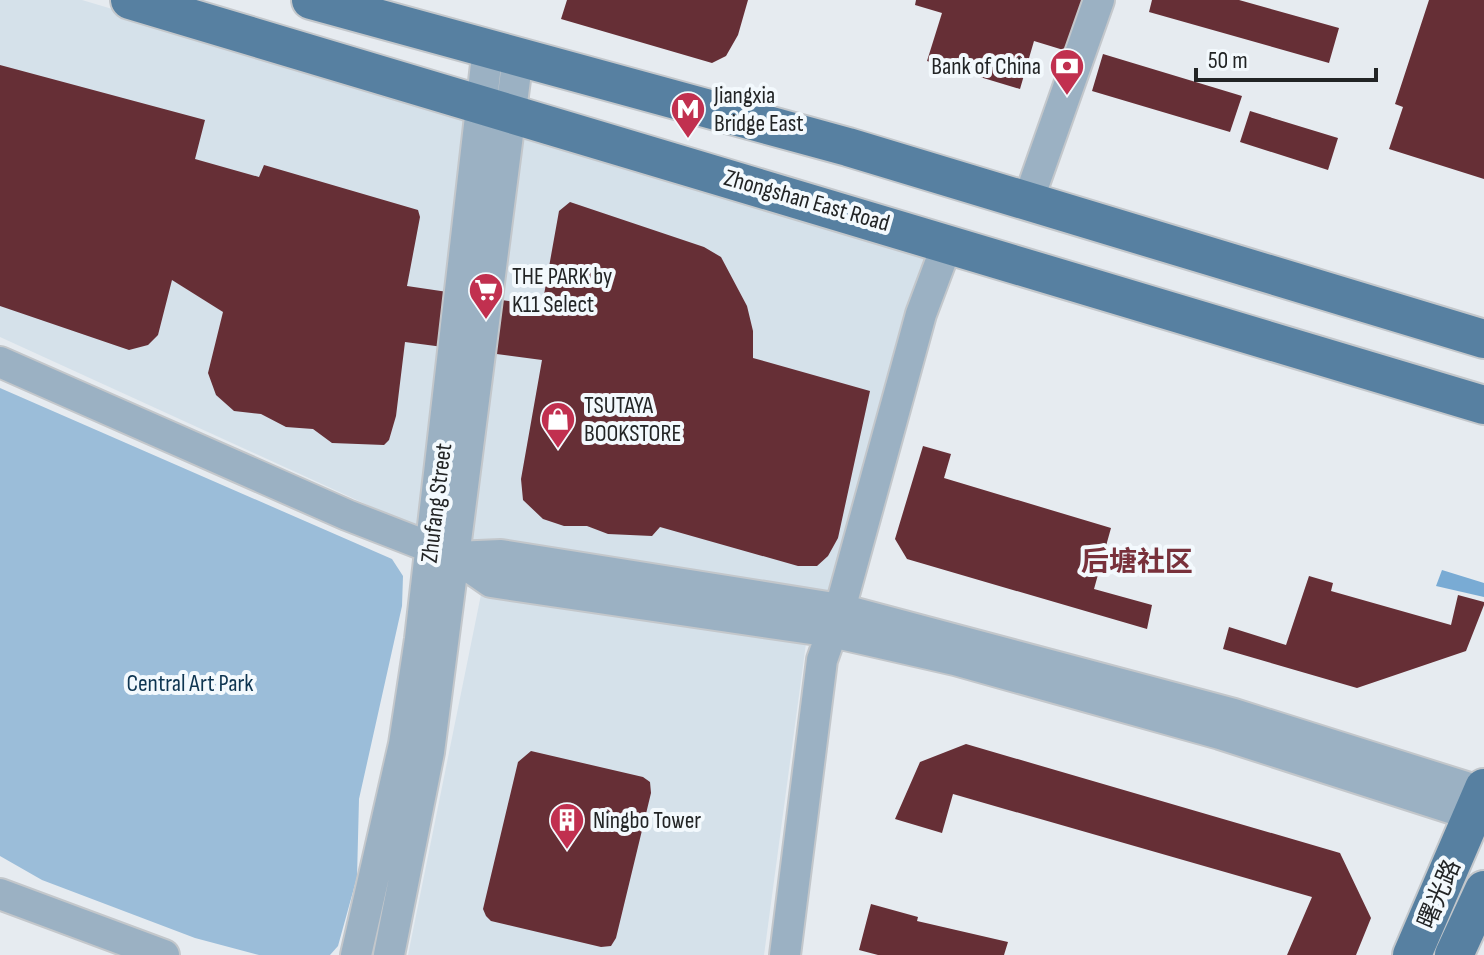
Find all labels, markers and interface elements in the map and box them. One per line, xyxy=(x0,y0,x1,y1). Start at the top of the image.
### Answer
scale bar xyxy=(1196,32,1376,82)
text: 50 m xyxy=(1208,46,1248,75)
bank icon: Bank of China xyxy=(1048,47,1086,97)
place label: Bank of China xyxy=(931,52,1041,81)
place label: Jiangxia Bridge East xyxy=(713,81,804,138)
metro station icon: Jiangxia Bridge East xyxy=(669,90,707,140)
street label: Zhongshan East Road xyxy=(721,163,893,238)
place label: THE PARK by K11 Select xyxy=(512,262,612,319)
supermarket icon: THE PARK by K11 Select xyxy=(467,271,505,321)
place label: TSUTAYA BOOKSTORE xyxy=(584,391,681,448)
shop icon: TSUTAYA BOOKSTORE xyxy=(539,400,577,450)
street label: Zhufang Street xyxy=(415,442,458,565)
district label: 后塘社区 xyxy=(1081,546,1193,579)
park label: Central Art Park xyxy=(126,669,254,698)
building icon: Ningbo Tower xyxy=(548,801,586,851)
place label: Ningbo Tower xyxy=(593,806,701,835)
street label: 曙光路 xyxy=(1412,855,1467,933)

